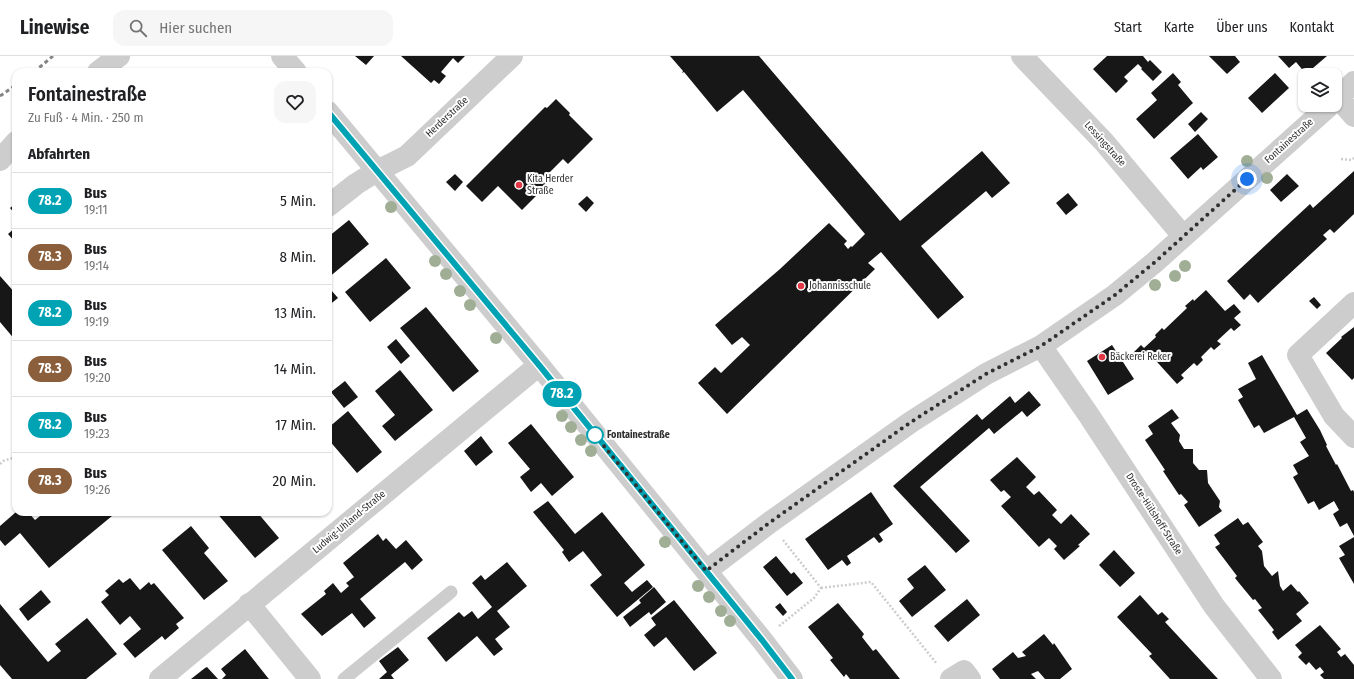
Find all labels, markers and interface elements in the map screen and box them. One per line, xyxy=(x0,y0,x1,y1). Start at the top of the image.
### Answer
search box xyxy=(113,10,393,46)
text: Linewise xyxy=(20,16,89,39)
icon: search xyxy=(127,17,149,39)
text: Hier suchen xyxy=(159,19,232,37)
text: Start xyxy=(1114,19,1142,36)
text: Karte xyxy=(1164,19,1194,36)
text: Über uns xyxy=(1216,19,1268,36)
text: Kontakt xyxy=(1290,19,1334,36)
map controls xyxy=(1298,68,1342,112)
button: layers xyxy=(1298,68,1342,112)
button: heart xyxy=(274,81,316,123)
text: Fontainestraße xyxy=(28,83,147,106)
street label: Herderstraße xyxy=(423,94,471,140)
text: Zu Fuß · 4 Min. · 250 m xyxy=(28,110,143,125)
street label: Fontainestraße xyxy=(1262,116,1316,166)
street label: Lessingstraße xyxy=(1082,119,1128,169)
text: Abfahrten xyxy=(28,145,90,163)
your location xyxy=(1237,169,1257,189)
place label: Kita Herder Straße xyxy=(527,173,574,197)
marker: Kita Herder Straße xyxy=(514,180,524,190)
text: Bus xyxy=(84,184,107,202)
text: 78.2 xyxy=(39,192,61,209)
text: 5 Min. xyxy=(280,192,316,210)
text: 19:11 xyxy=(84,202,108,217)
text: Bus xyxy=(84,240,107,258)
text: 78.3 xyxy=(38,248,62,265)
text: 8 Min. xyxy=(279,248,316,266)
text: 19:14 xyxy=(84,258,109,273)
place label: Johannisschule xyxy=(809,280,871,292)
marker: Johannisschule xyxy=(796,281,806,291)
text: Bus xyxy=(84,296,107,314)
text: 78.2 xyxy=(39,304,61,321)
text: 13 Min. xyxy=(274,304,316,322)
text: 19:19 xyxy=(84,314,109,329)
place label: Bäckerei Reker xyxy=(1110,351,1171,363)
text: Bus xyxy=(84,352,107,370)
marker: Bäckerei Reker xyxy=(1097,352,1107,362)
text: 78.3 xyxy=(38,360,62,377)
text: 14 Min. xyxy=(274,360,316,378)
text: 19:20 xyxy=(84,370,111,385)
line badge: 78.2 xyxy=(534,381,590,407)
text: 78.2 xyxy=(551,385,573,402)
text: Bus xyxy=(84,408,107,426)
text: 78.2 xyxy=(39,416,61,433)
text: 17 Min. xyxy=(275,416,316,434)
text: 19:23 xyxy=(84,426,110,441)
marker: Fontainestraße xyxy=(586,426,604,444)
place label: Fontainestraße xyxy=(607,429,670,441)
text: Bus xyxy=(84,464,107,482)
street label: Droste-Hülshoff-Straße xyxy=(1123,471,1185,557)
text: 78.3 xyxy=(38,472,62,489)
text: 20 Min. xyxy=(273,472,316,490)
text: 19:26 xyxy=(84,482,110,497)
street label: Ludwig-Uhland-Straße xyxy=(310,488,388,556)

